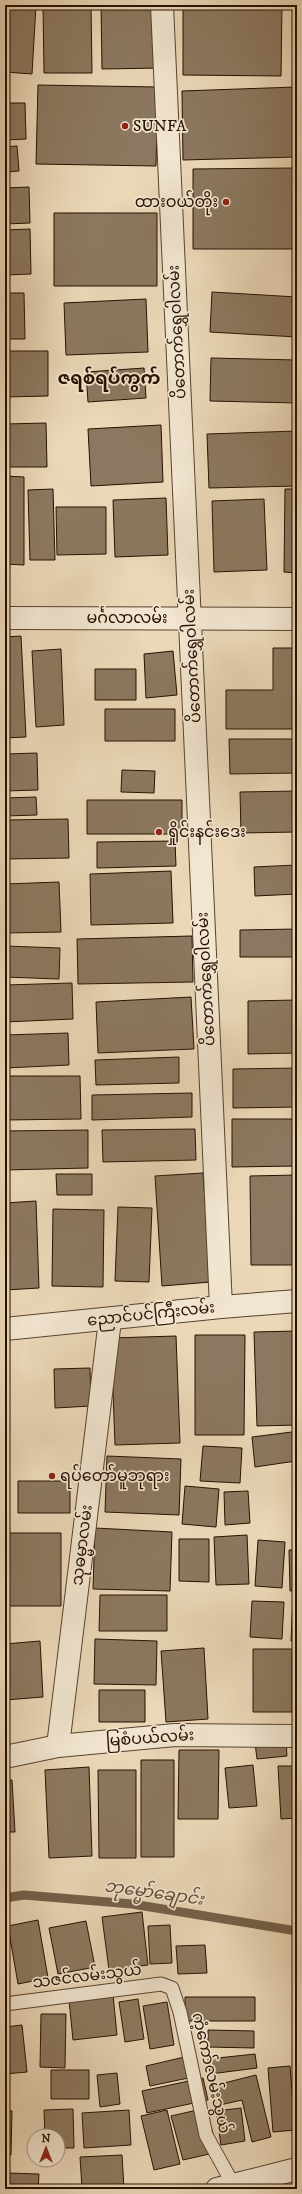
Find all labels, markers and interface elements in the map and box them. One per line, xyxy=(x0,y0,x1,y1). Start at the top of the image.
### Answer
place label: SUNFA xyxy=(133,116,187,136)
marker: SUNFA xyxy=(120,121,130,131)
place label: ထားဝယ်တိုး xyxy=(135,190,218,216)
marker: ထားဝယ်တိုး xyxy=(221,197,231,207)
street label: ပိတောက်ရွှေဝါလမ်း xyxy=(162,264,193,400)
district label: ဇရစ်ရပ်ကွက် xyxy=(58,366,160,392)
street label: ပိတောက်ရွှေဝါလမ်း xyxy=(177,588,208,724)
street label: မင်္ဂလာလမ်း xyxy=(86,606,168,628)
place label: ရှိုင်းနင်းဒေး xyxy=(167,820,246,845)
marker: ရှိုင်းနင်းဒေး xyxy=(154,827,164,837)
street label: ပိတောက်ရွှေဝါလမ်း xyxy=(191,911,222,1047)
street label: ညောင်ပင်ကြီးလမ်း xyxy=(86,1295,216,1334)
place label: ရပ်တော်မူဘုရား xyxy=(60,1464,170,1490)
marker: ရပ်တော်မူဘုရား xyxy=(47,1471,57,1481)
street label: သုဓမ္မာလမ်း xyxy=(65,1503,101,1587)
street label: မြစံပယ်လမ်း xyxy=(105,1723,195,1754)
water label: ဘုမ္မော်ချောင်း xyxy=(103,1873,206,1913)
street label: သဇင်လမ်းသွယ် xyxy=(31,1957,143,1996)
street label: ကံ့ကော်လမ်းသွယ် xyxy=(184,2010,237,2136)
north arrow xyxy=(26,2128,66,2168)
text: N xyxy=(41,2132,51,2146)

